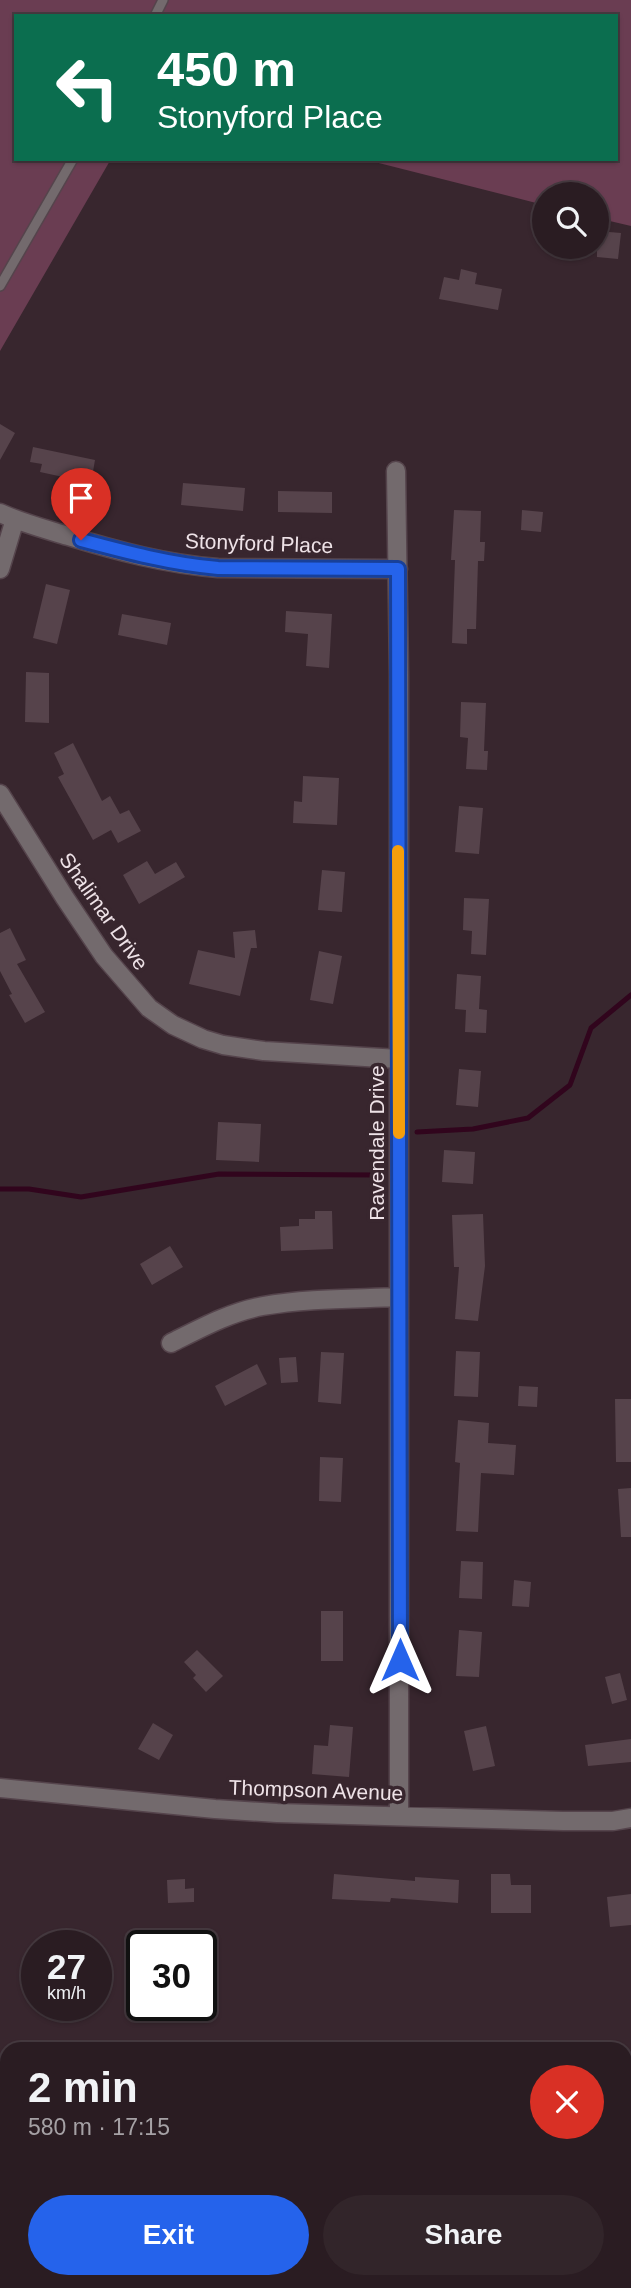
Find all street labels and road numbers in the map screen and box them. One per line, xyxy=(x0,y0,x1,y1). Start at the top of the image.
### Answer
street label: Stonyford Place xyxy=(185,529,333,557)
street label: Shalimar Drive xyxy=(55,848,153,974)
street label: Ravendale Drive xyxy=(365,1065,388,1221)
street label: Thompson Avenue xyxy=(228,1775,404,1805)

